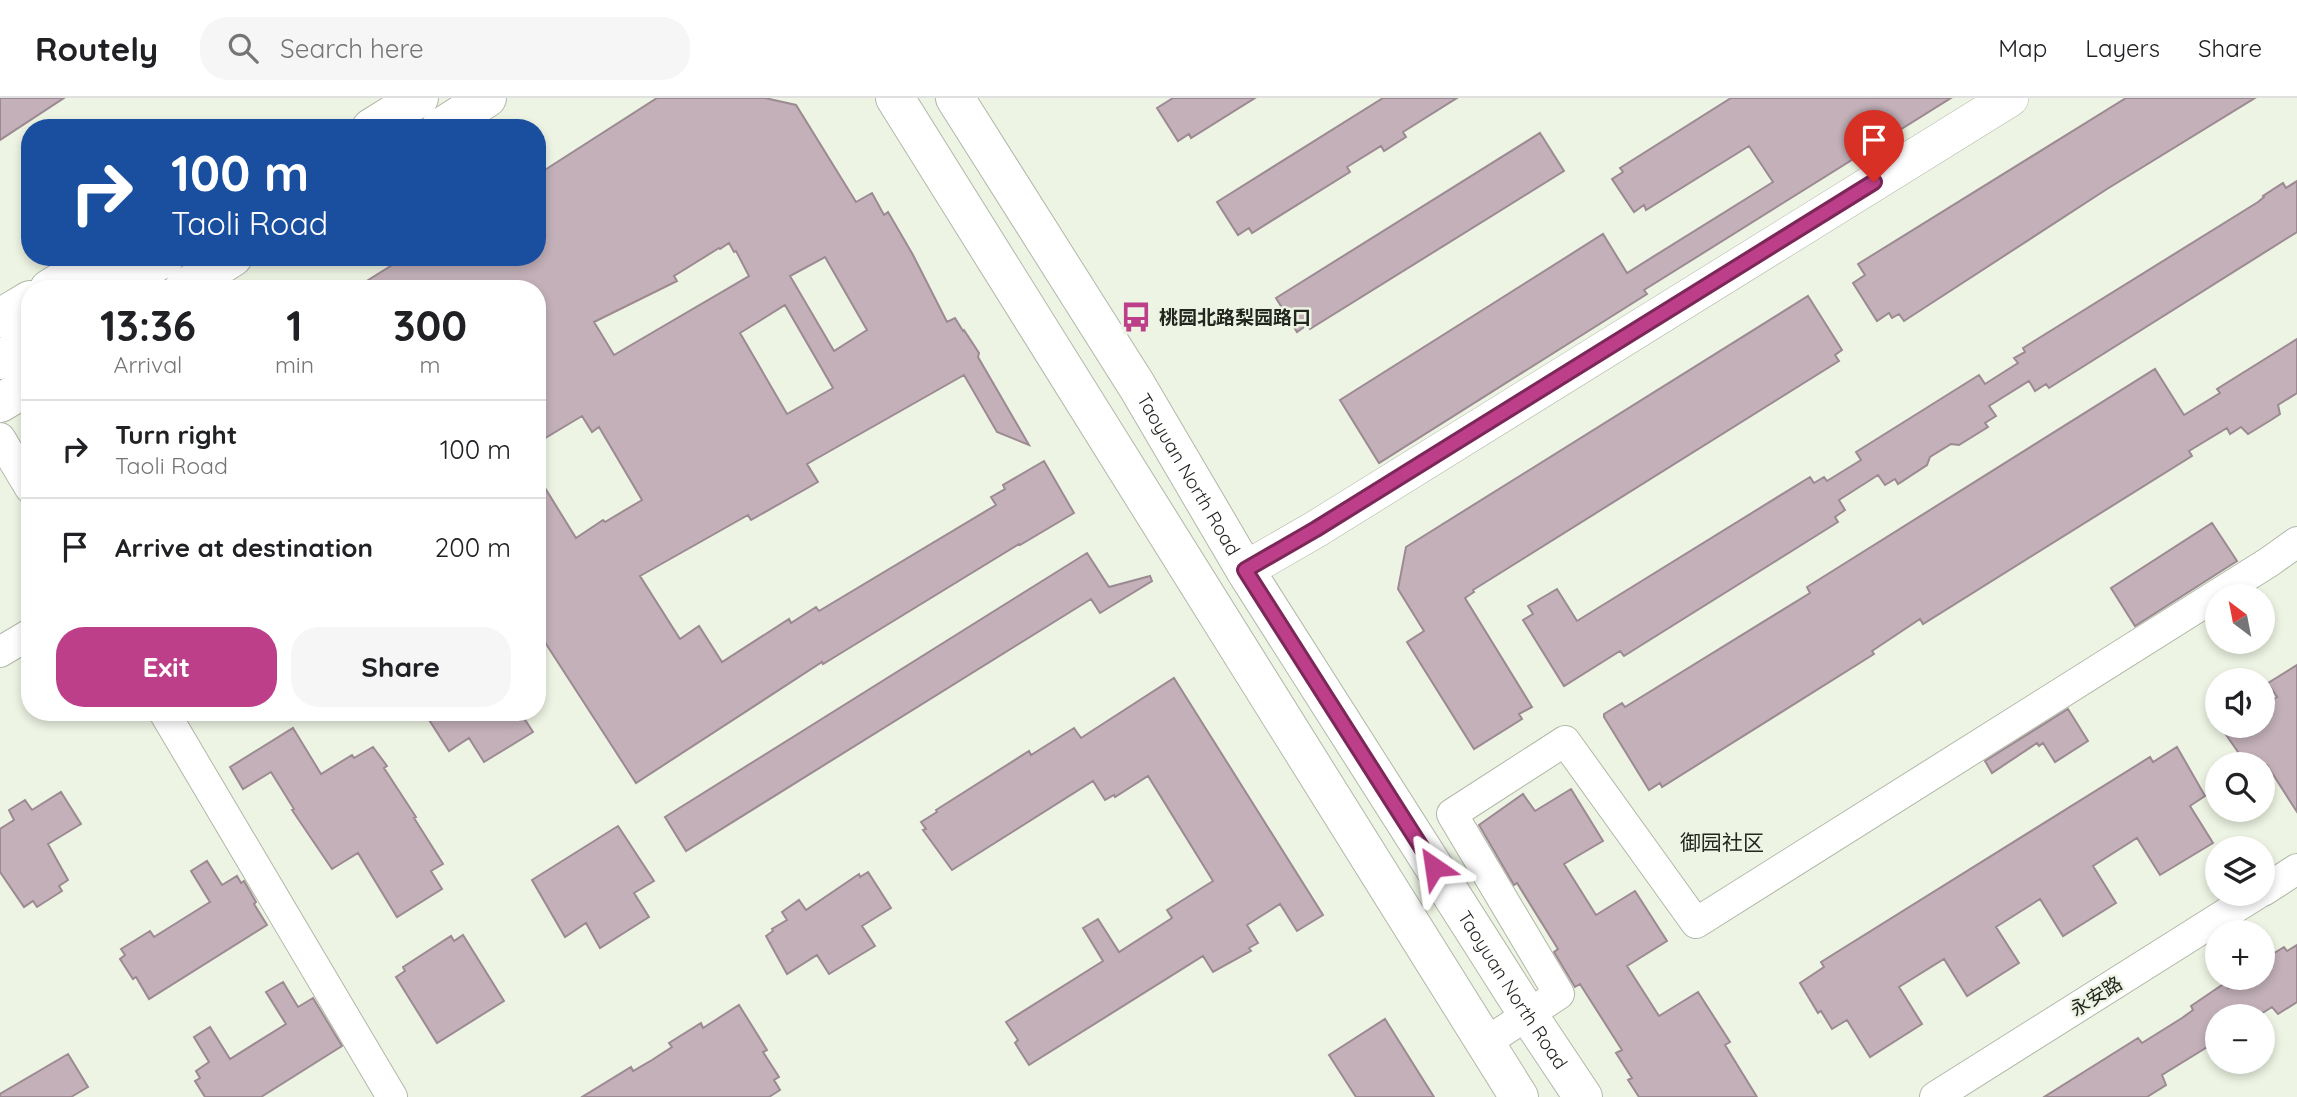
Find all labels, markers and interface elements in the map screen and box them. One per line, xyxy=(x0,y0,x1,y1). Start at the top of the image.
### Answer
search box xyxy=(200,17,690,80)
text: Routely xyxy=(35,28,158,69)
icon: search xyxy=(224,29,262,67)
text: Search here xyxy=(280,32,424,65)
text: Map xyxy=(1998,33,2047,63)
text: Layers xyxy=(2085,33,2160,63)
text: Share xyxy=(2198,33,2262,63)
pin xyxy=(1844,110,1904,182)
icon: arrive xyxy=(1855,121,1893,159)
text: 100 m xyxy=(171,142,309,203)
icon: right xyxy=(56,147,147,238)
text: Taoli Road xyxy=(171,203,328,243)
text: 13:36 xyxy=(100,299,196,352)
text: 1 xyxy=(286,299,303,352)
text: 300 xyxy=(393,299,467,352)
bus stop icon: 桃园北路梨园路口 xyxy=(1119,300,1153,334)
place label: 桃园北路梨园路口 xyxy=(1159,305,1311,329)
text: Arrival xyxy=(114,350,182,379)
text: min xyxy=(275,350,314,379)
text: m xyxy=(420,350,441,379)
street label: Taoyuan North Road xyxy=(1132,389,1246,560)
text: Turn right xyxy=(115,418,237,451)
icon: right xyxy=(56,430,94,468)
text: 100 m xyxy=(440,433,511,466)
text: Taoli Road xyxy=(115,451,228,480)
icon: arrive xyxy=(56,528,94,566)
text: Arrive at destination xyxy=(115,531,373,564)
text: 200 m xyxy=(435,531,511,564)
north arrow xyxy=(2205,584,2275,654)
map controls xyxy=(2205,584,2275,1074)
button: Exit xyxy=(56,627,277,707)
button: Share xyxy=(291,627,511,707)
button: sound xyxy=(2205,668,2275,738)
button: search xyxy=(2205,752,2275,822)
district label: 御园社区 xyxy=(1680,829,1764,855)
position arrow xyxy=(1397,830,1471,904)
button: layers xyxy=(2205,836,2275,906)
street label: Taoyuan North Road xyxy=(1453,906,1573,1074)
button: + xyxy=(2205,920,2275,990)
street label: 永安路 xyxy=(2065,971,2127,1021)
button: − xyxy=(2205,1004,2275,1074)

